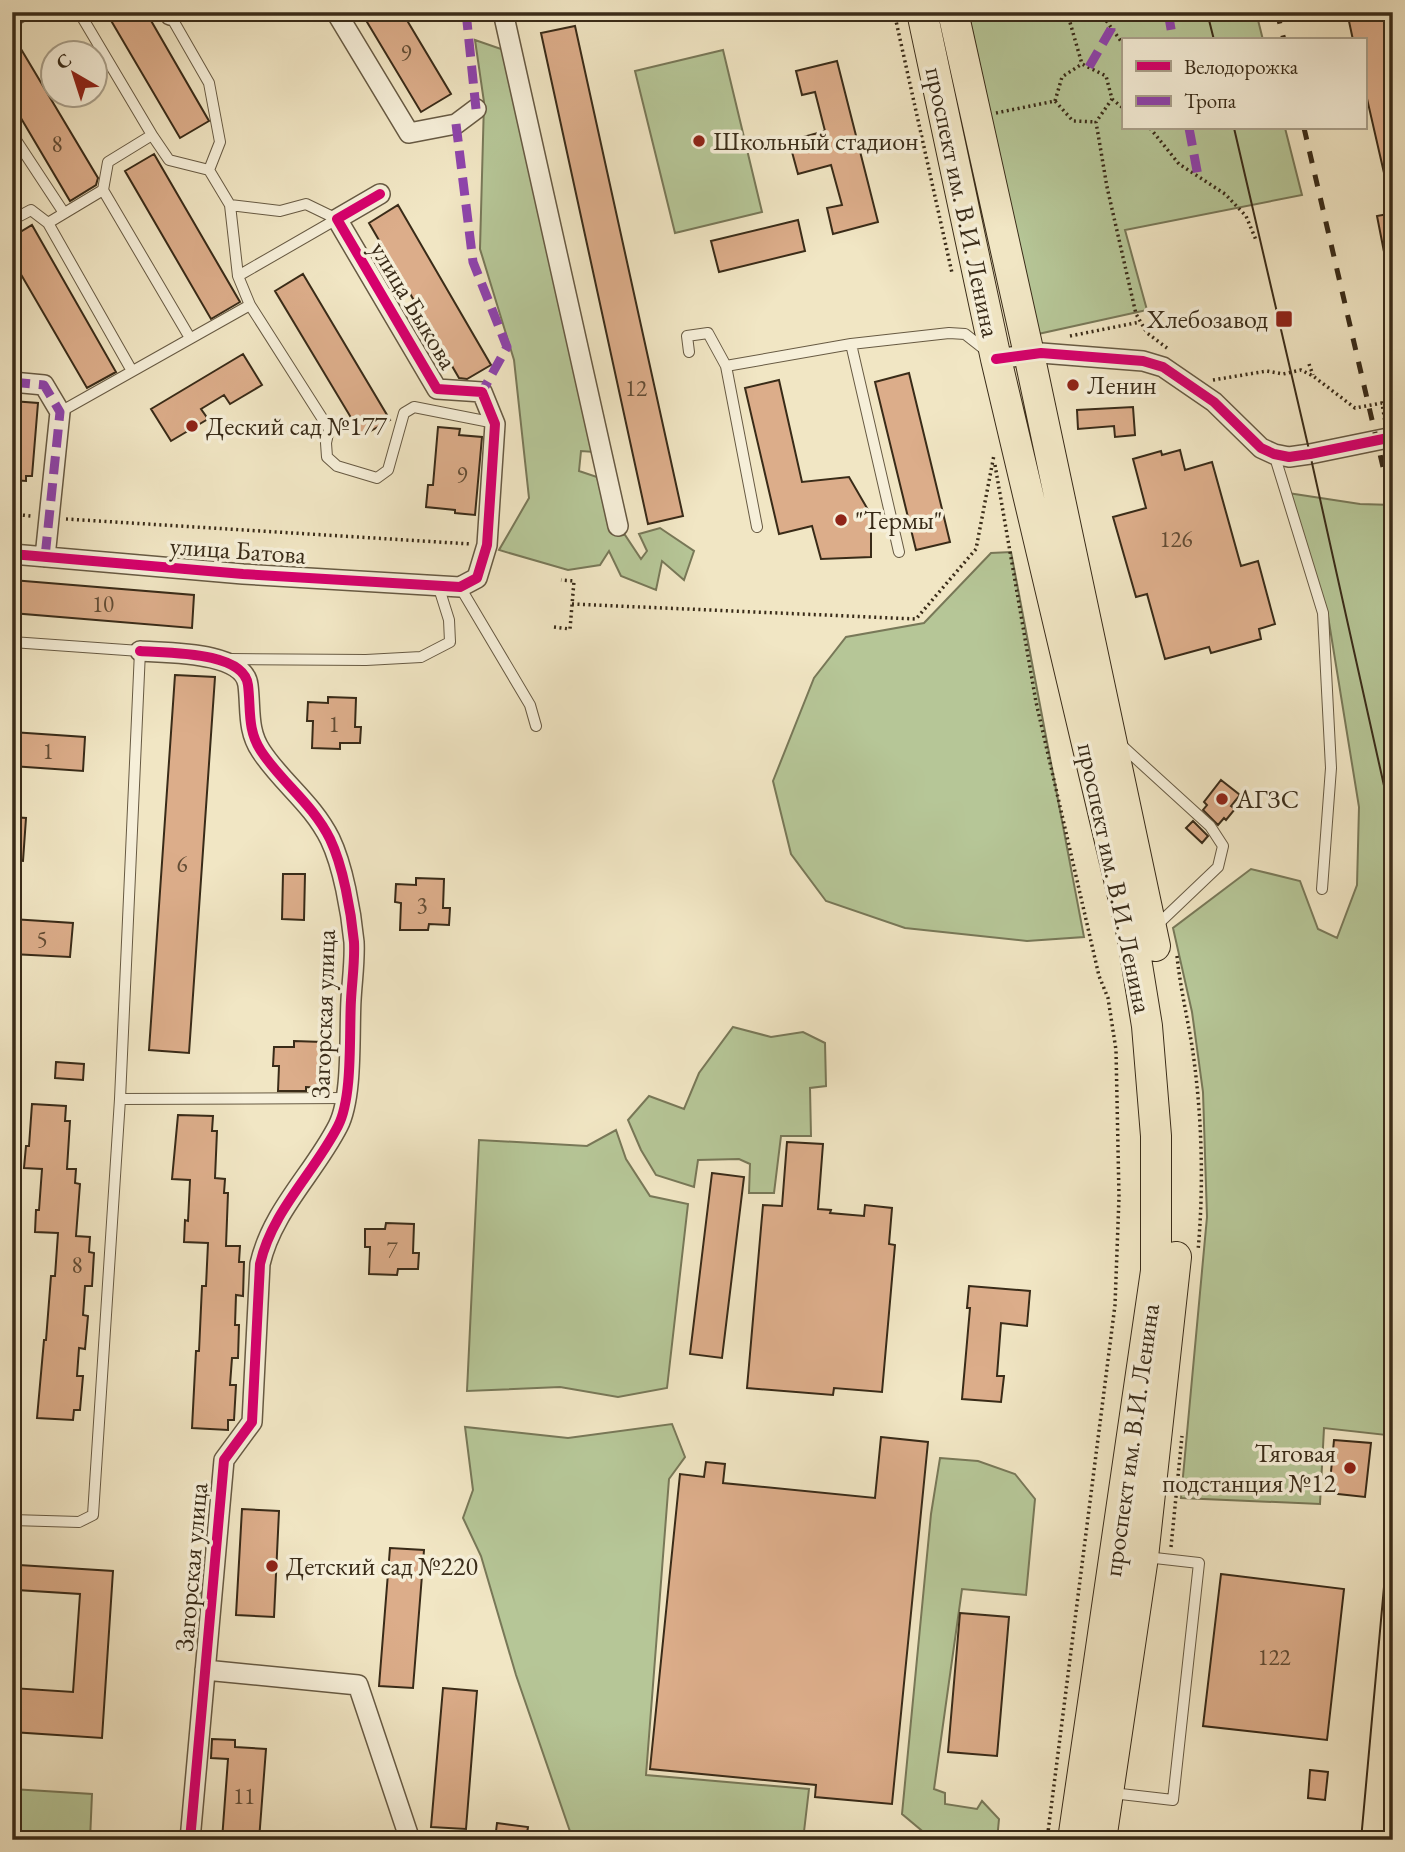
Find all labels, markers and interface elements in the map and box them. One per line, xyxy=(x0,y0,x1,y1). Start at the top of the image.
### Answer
north arrow xyxy=(38,38,108,108)
house number: 9 xyxy=(400,38,412,68)
legend xyxy=(1122,38,1366,130)
text: С xyxy=(51,47,77,75)
text: Велодорожка xyxy=(1184,53,1299,80)
street label: проспект им. В.И. Ленина xyxy=(918,64,1008,341)
text: Тропа xyxy=(1184,87,1237,114)
place label: Школьный стадион xyxy=(713,124,919,158)
house number: 8 xyxy=(51,129,63,159)
marker: Школьный стадион xyxy=(691,133,707,149)
street label: улица Быкова xyxy=(363,235,466,376)
place label: Хлебозавод xyxy=(1146,302,1268,336)
marker: Хлебозавод xyxy=(1274,309,1294,329)
place label: Ленин xyxy=(1087,368,1156,402)
house number: 12 xyxy=(625,373,647,403)
marker: Ленин xyxy=(1065,377,1081,393)
place label: Деский сад №177 xyxy=(206,409,388,443)
marker: Деский сад №177 xyxy=(184,418,200,434)
house number: 9 xyxy=(456,460,468,490)
place label: "Термы" xyxy=(855,503,942,537)
marker: "Термы" xyxy=(833,512,849,528)
house number: 126 xyxy=(1159,524,1193,554)
street label: улица Батова xyxy=(169,528,308,572)
house number: 10 xyxy=(92,589,114,619)
house number: 1 xyxy=(328,709,340,739)
house number: 1 xyxy=(42,736,54,766)
street label: проспект им. В.И. Ленина xyxy=(1070,740,1160,1017)
place label: АГЗС xyxy=(1235,782,1299,816)
marker: АГЗС xyxy=(1214,791,1230,807)
house number: 6 xyxy=(176,849,188,879)
house number: 3 xyxy=(416,890,428,920)
house number: 5 xyxy=(36,924,48,954)
street label: Загорская улица xyxy=(303,928,343,1099)
house number: 7 xyxy=(386,1235,398,1265)
house number: 8 xyxy=(71,1250,83,1280)
street label: проспект им. В.И. Ленина xyxy=(1095,1301,1167,1579)
place label: Тяговая подстанция №12 xyxy=(1162,1436,1337,1500)
marker: Тяговая подстанция №12 xyxy=(1342,1460,1358,1476)
street label: Загорская улица xyxy=(167,1481,215,1653)
place label: Детский сад №220 xyxy=(286,1549,478,1583)
marker: Детский сад №220 xyxy=(264,1558,280,1574)
house number: 122 xyxy=(1257,1642,1291,1672)
house number: 11 xyxy=(233,1781,255,1811)

